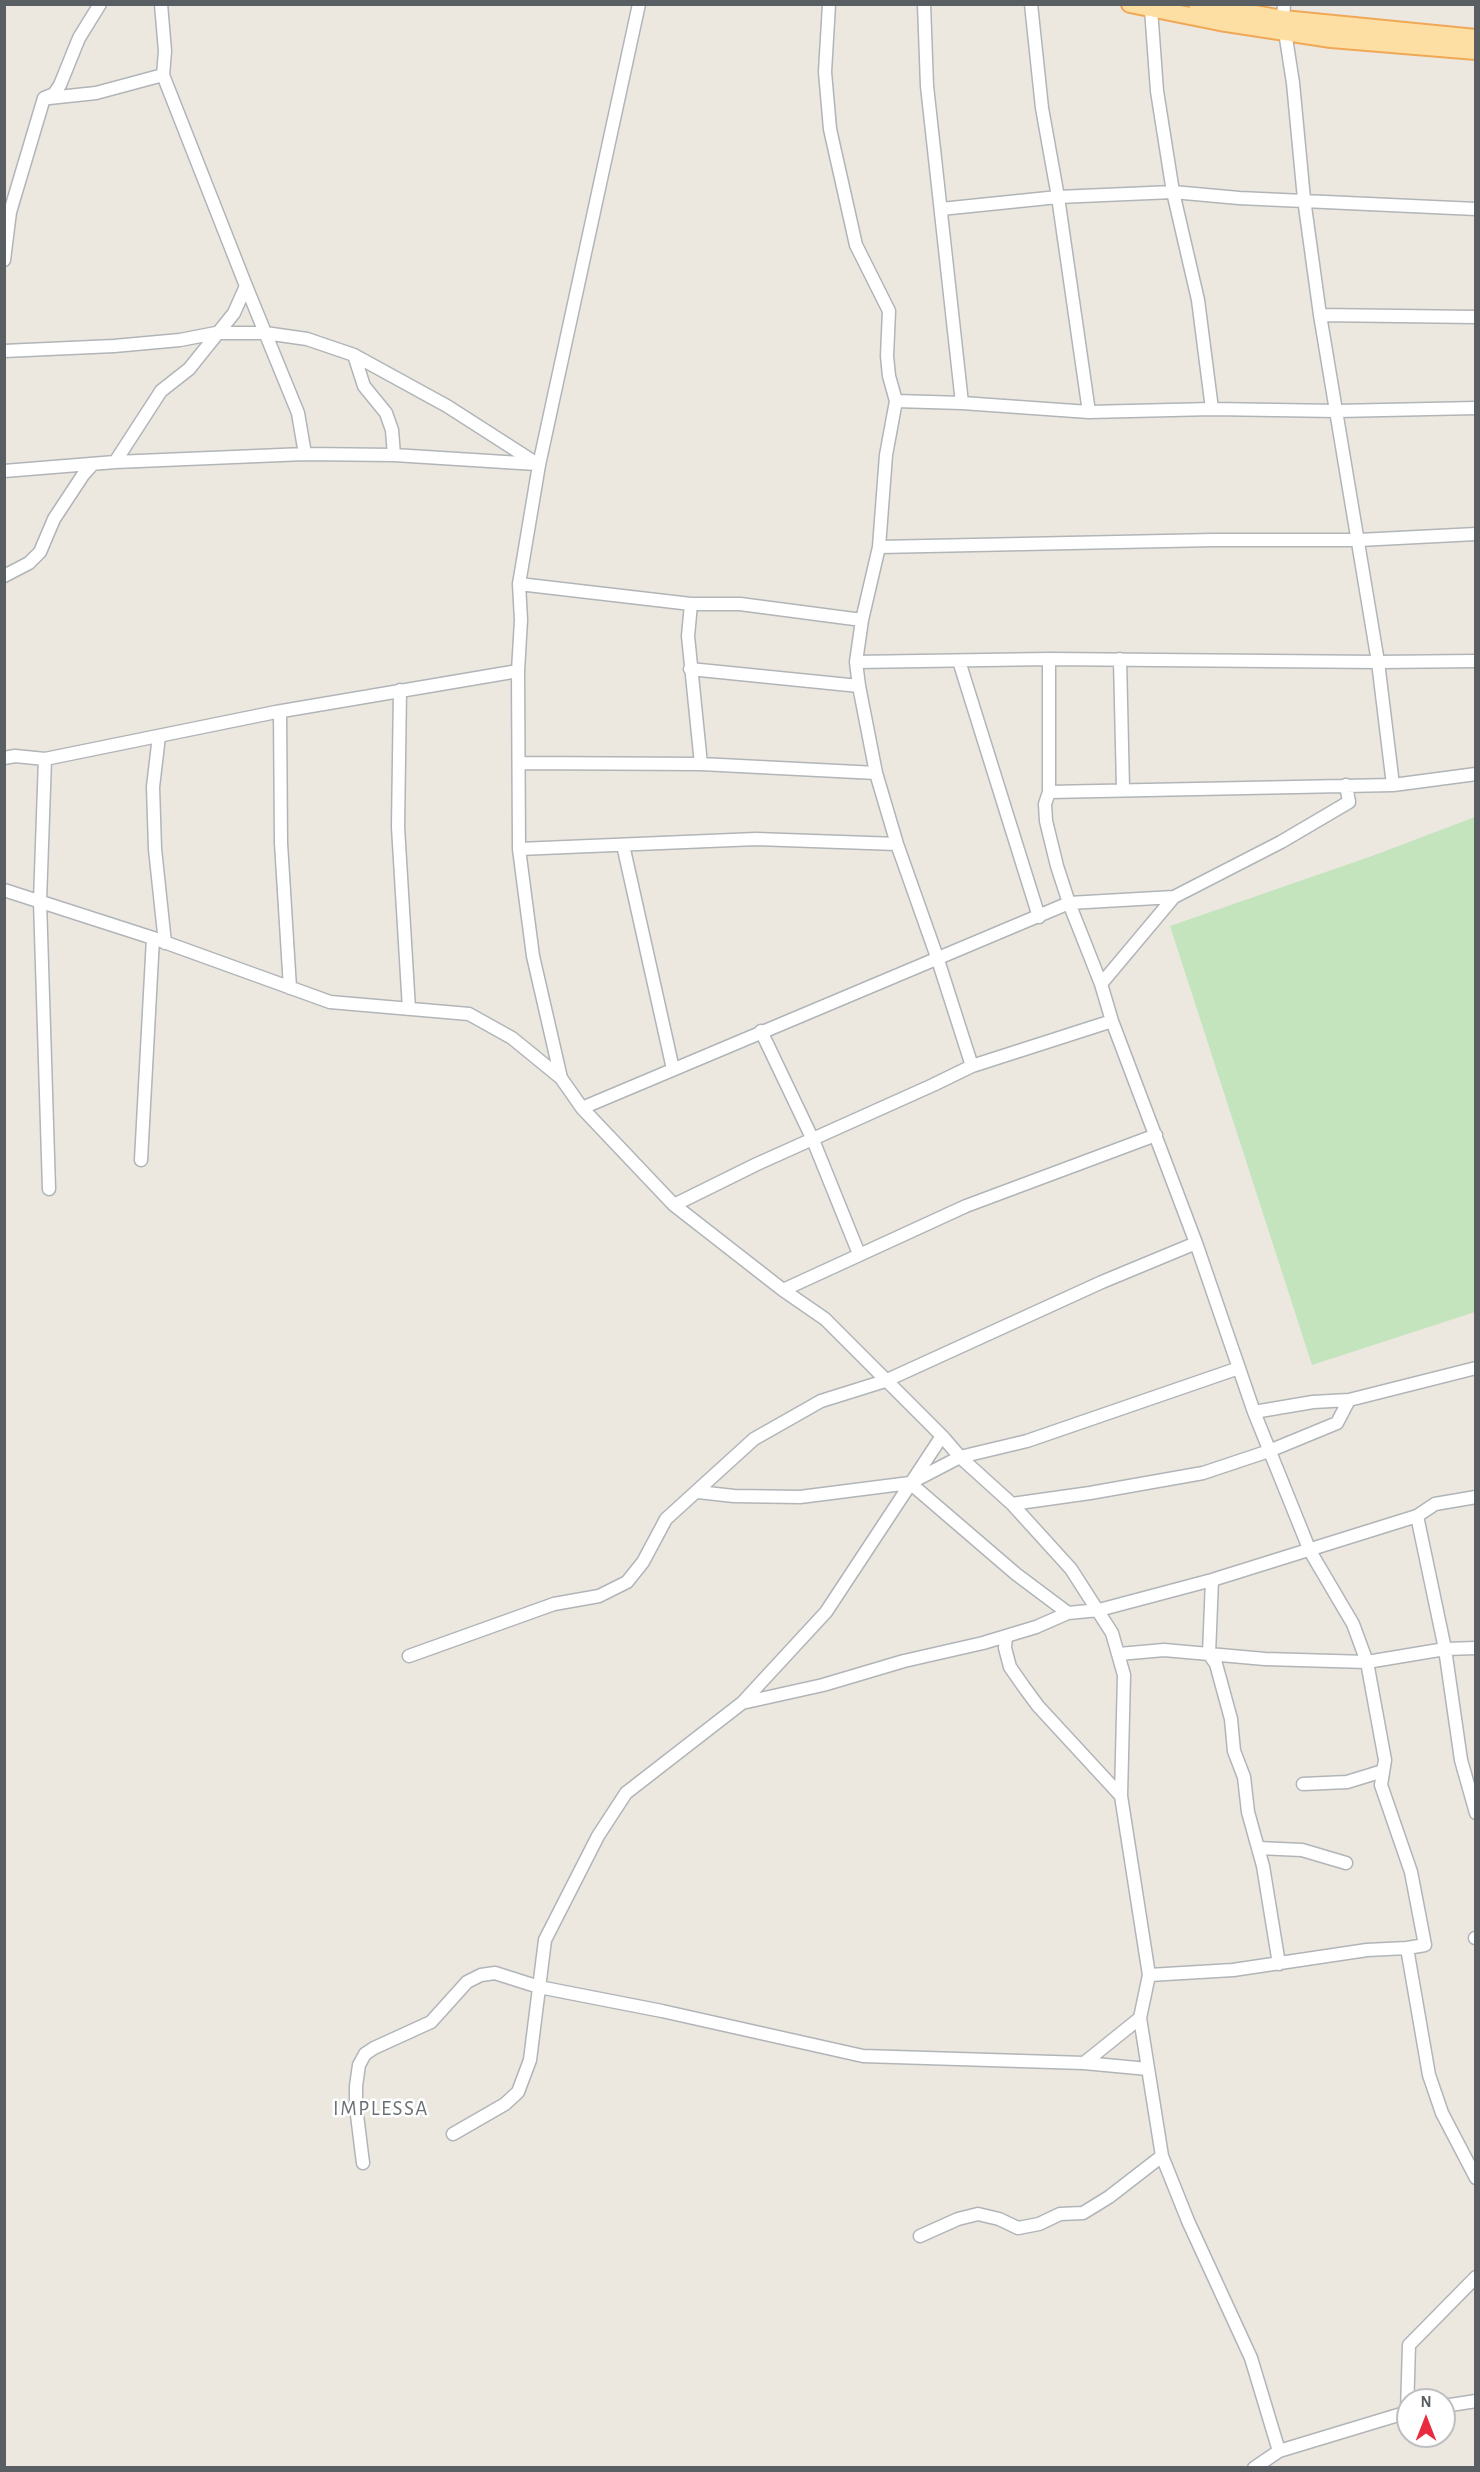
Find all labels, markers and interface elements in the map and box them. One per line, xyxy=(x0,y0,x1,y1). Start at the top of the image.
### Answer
district label: IMPLESSA xyxy=(333,2096,429,2122)
north arrow xyxy=(1396,2388,1456,2448)
text: N xyxy=(1420,2394,1432,2410)

